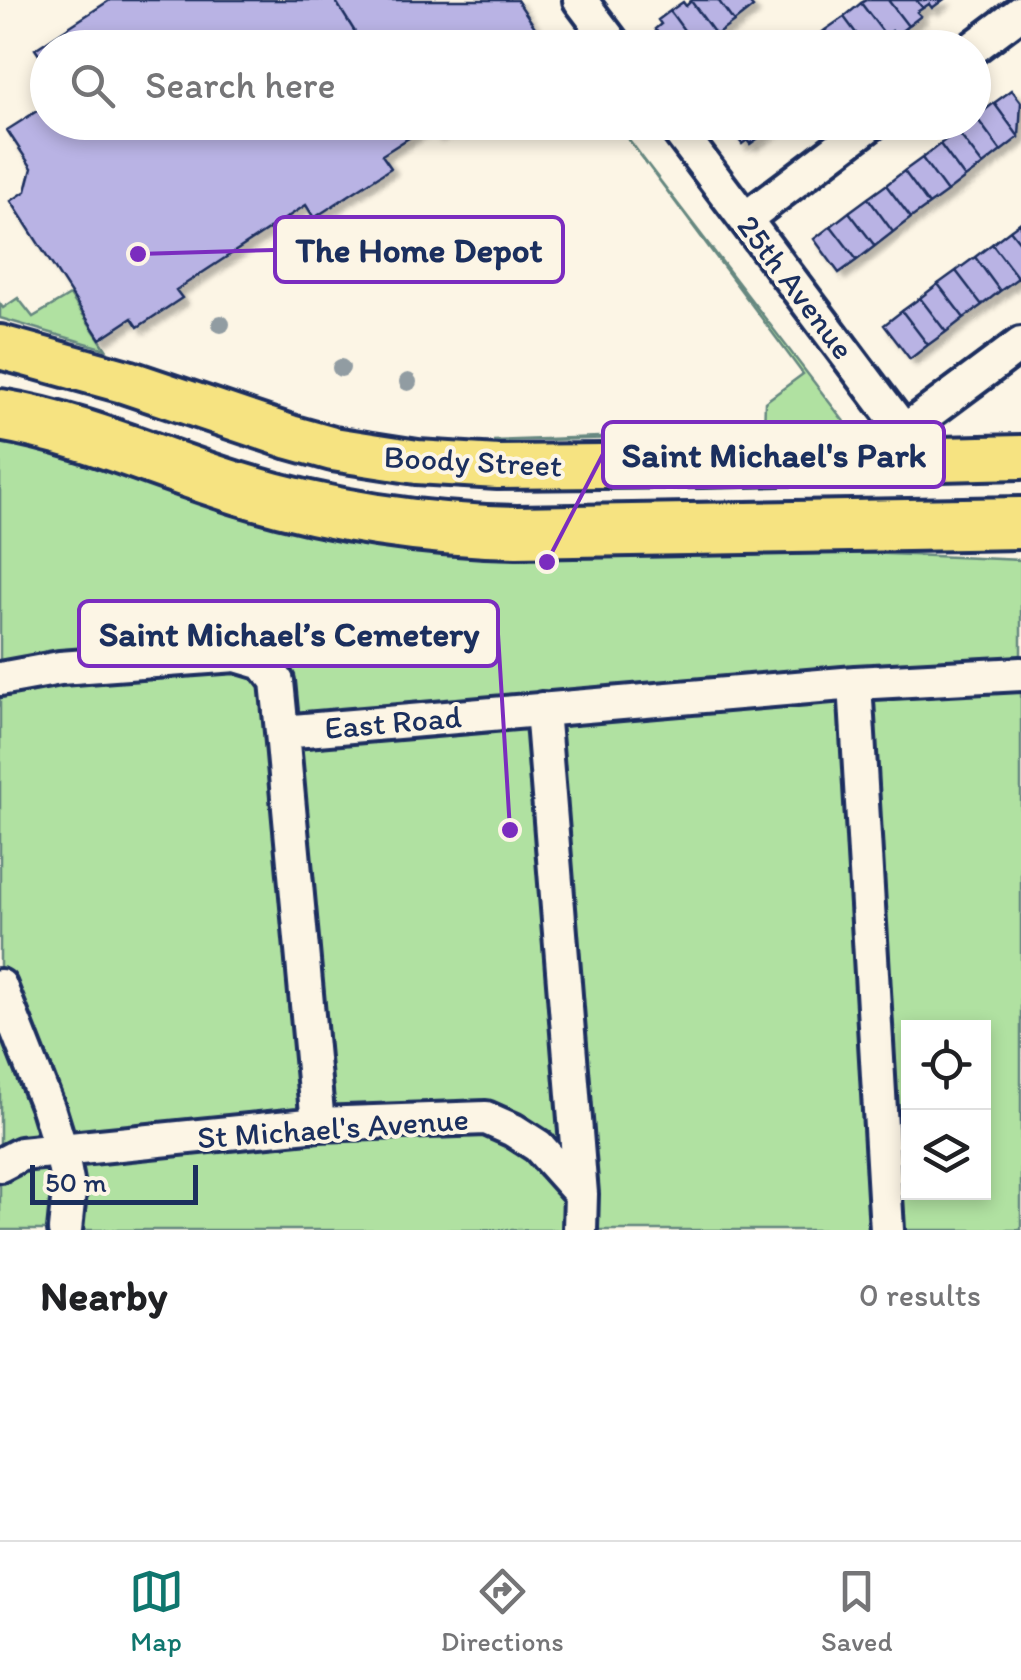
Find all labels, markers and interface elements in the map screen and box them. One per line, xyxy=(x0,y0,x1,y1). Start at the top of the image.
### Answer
search box xyxy=(30,30,991,140)
icon: search xyxy=(65,58,120,113)
text: Search here xyxy=(145,62,336,108)
street label: 25th Avenue xyxy=(729,207,863,367)
callout: The Home Depot xyxy=(275,217,563,282)
text: The Home Depot xyxy=(294,229,543,271)
callout: Saint Michael's Park xyxy=(603,422,944,487)
text: Saint Michael's Park xyxy=(622,434,927,476)
street label: Boody Street xyxy=(383,437,563,485)
callout: Saint Michael’s Cemetery xyxy=(79,601,498,666)
text: Saint Michael’s Cemetery xyxy=(99,613,480,655)
street label: East Road xyxy=(323,697,463,747)
map controls xyxy=(901,1020,991,1200)
button: locate xyxy=(901,1020,991,1110)
street label: St Michael's Avenue xyxy=(196,1100,470,1156)
button: layers xyxy=(901,1110,991,1200)
scale bar xyxy=(30,1160,198,1204)
text: 50 m xyxy=(45,1165,107,1199)
text: Nearby xyxy=(40,1270,167,1321)
text: 0 results xyxy=(859,1276,981,1314)
tab: Map xyxy=(129,1564,184,1658)
tab: Directions xyxy=(441,1564,564,1658)
tab: Saved xyxy=(821,1564,892,1658)

